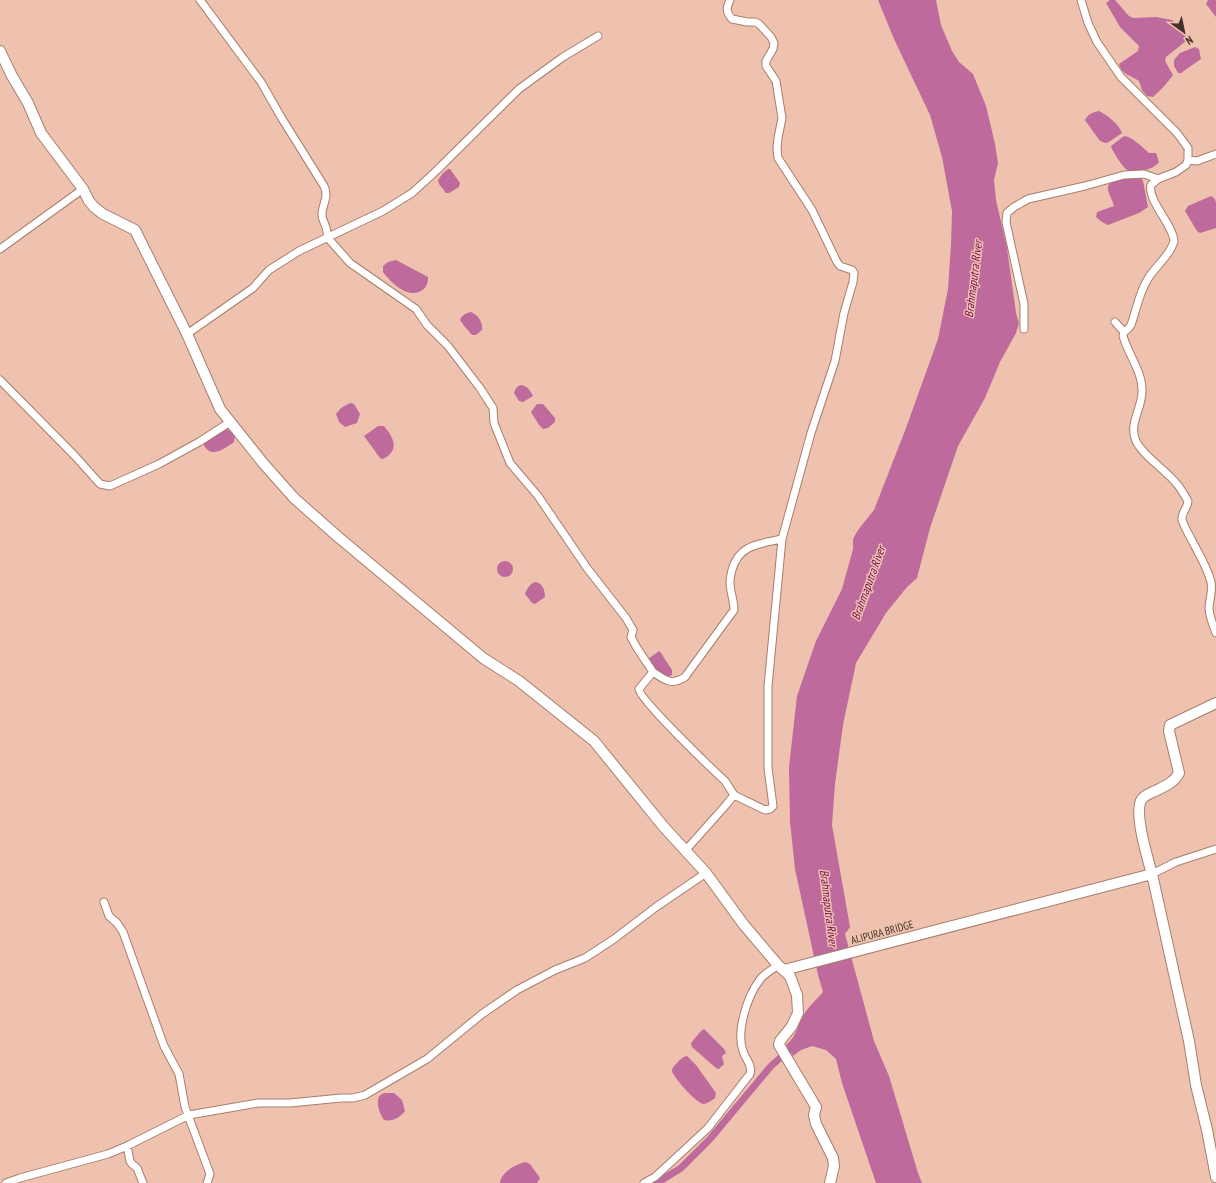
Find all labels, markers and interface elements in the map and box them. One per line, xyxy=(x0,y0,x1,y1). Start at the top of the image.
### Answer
north arrow xyxy=(1164,12,1204,52)
text: N xyxy=(1183,33,1196,48)
water label: Brahmaputra River xyxy=(961,238,985,318)
water label: Brahmaputra River xyxy=(848,543,889,622)
water label: Brahmaputra River xyxy=(817,869,841,949)
street label: ALIPURA BRIDGE xyxy=(849,917,915,947)

